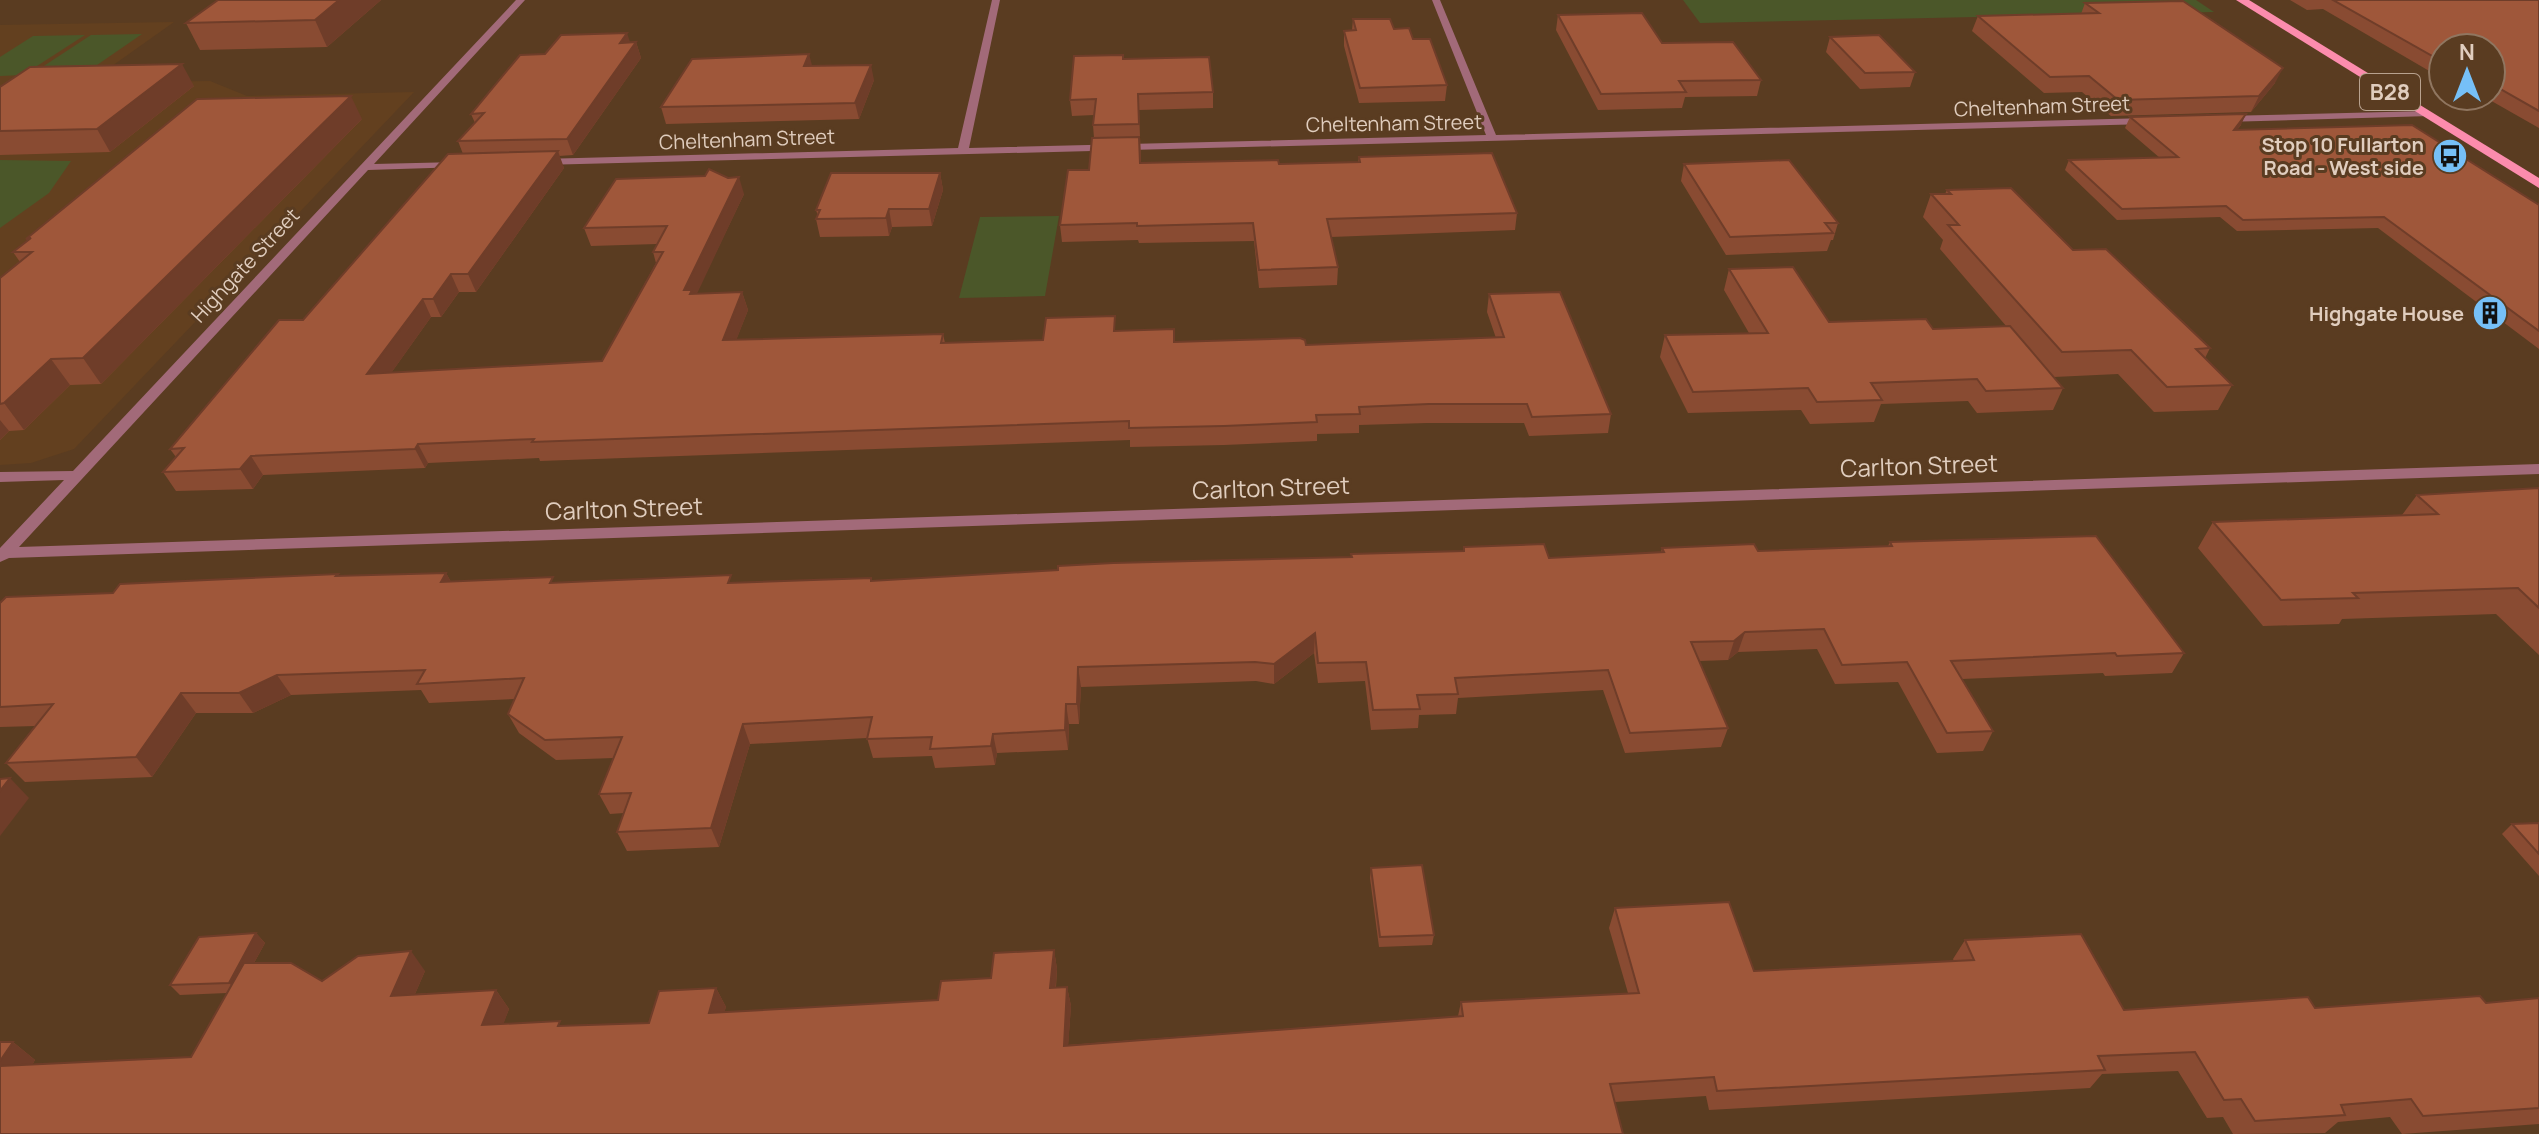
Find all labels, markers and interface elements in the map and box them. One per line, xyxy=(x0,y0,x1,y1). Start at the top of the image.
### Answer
north arrow xyxy=(2427,32,2507,112)
text: N xyxy=(2459,37,2475,67)
road number: B28 xyxy=(2360,74,2420,110)
street label: Cheltenham Street xyxy=(1954,89,2130,123)
street label: Cheltenham Street xyxy=(1306,108,1482,138)
street label: Cheltenham Street xyxy=(659,122,835,156)
place label: Stop 10 Fullarton Road - West side xyxy=(2261,131,2424,181)
bus stop icon: Stop 10 Fullarton Road - West side xyxy=(2431,137,2469,175)
street label: Highgate Street xyxy=(185,202,305,328)
building icon: Highgate House xyxy=(2471,294,2509,332)
place label: Highgate House xyxy=(2309,300,2464,327)
street label: Carlton Street xyxy=(1840,446,1998,484)
street label: Carlton Street xyxy=(1192,468,1350,506)
street label: Carlton Street xyxy=(545,489,703,527)

